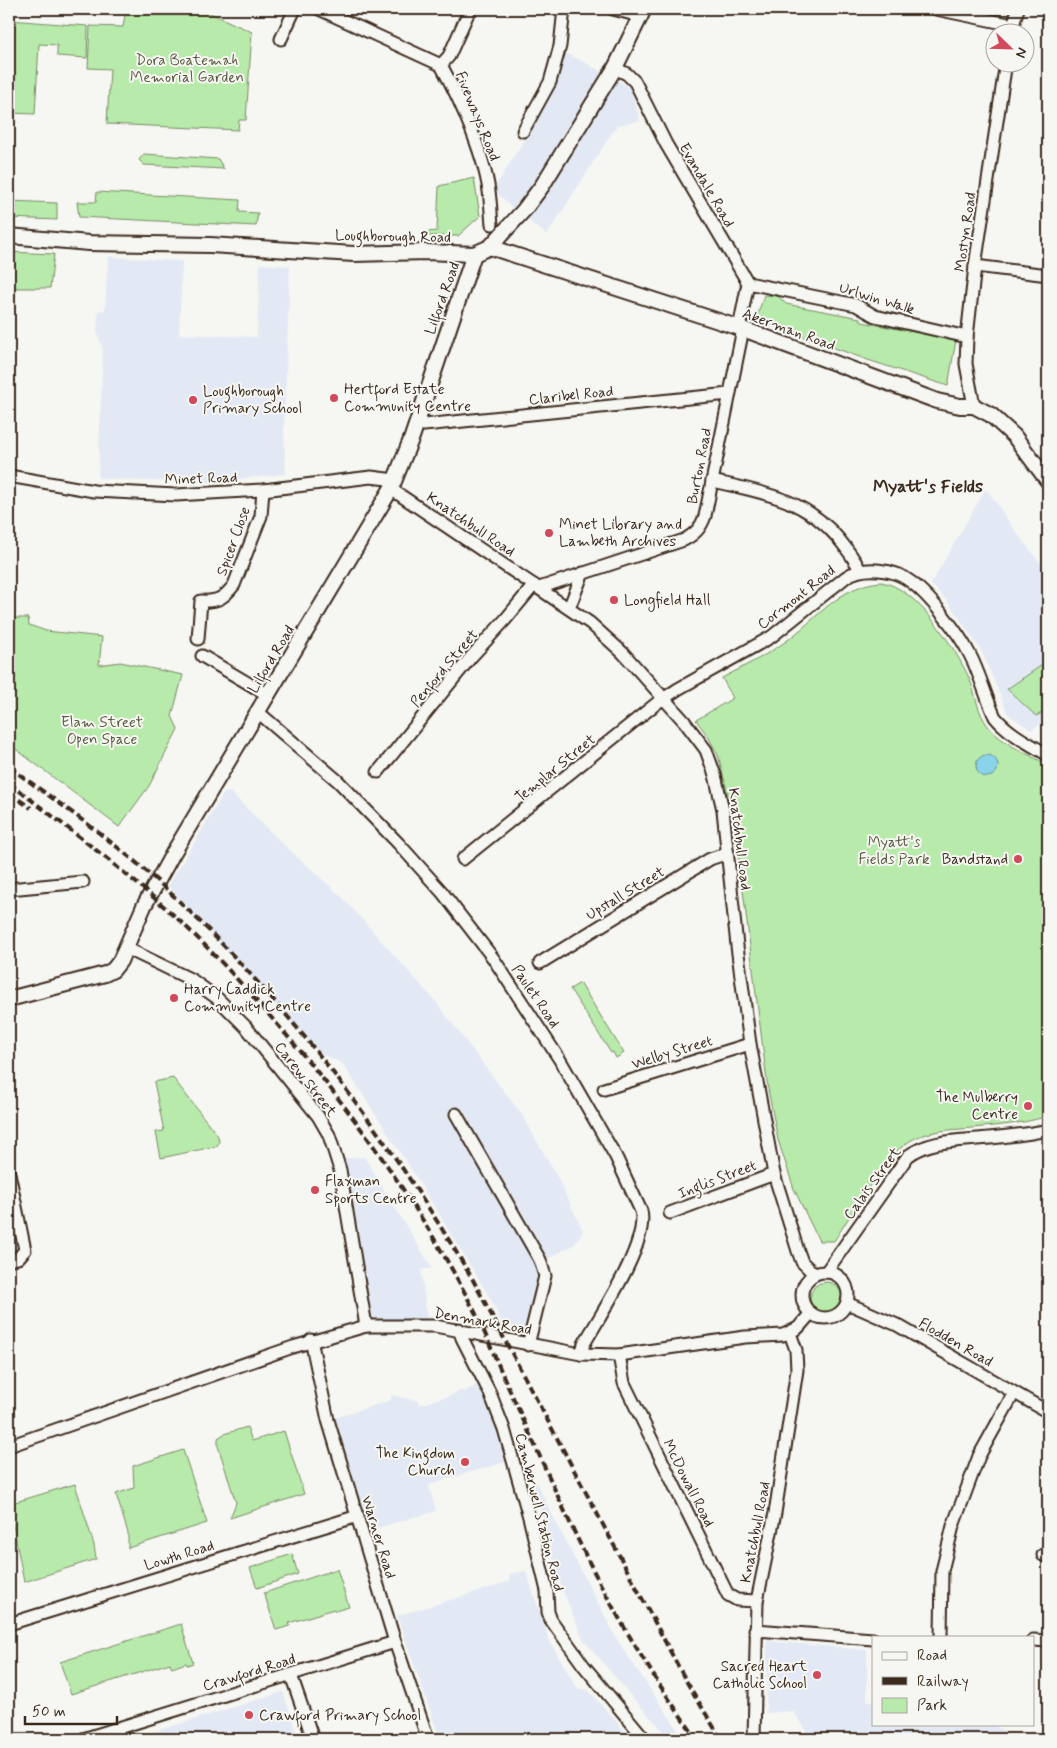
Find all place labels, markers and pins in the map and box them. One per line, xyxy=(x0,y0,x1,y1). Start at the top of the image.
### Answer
place label: Hertford Estate Community Centre xyxy=(344,380,471,417)
place label: Loughborough Primary School xyxy=(203,382,302,419)
marker: Hertford Estate Community Centre xyxy=(328,392,340,404)
marker: Loughborough Primary School xyxy=(187,394,199,406)
place label: Minet Library and Lambeth Archives xyxy=(559,515,682,552)
marker: Minet Library and Lambeth Archives xyxy=(543,527,555,539)
place label: Longfield Hall xyxy=(624,591,711,612)
marker: Longfield Hall xyxy=(608,594,620,606)
place label: Bandstand xyxy=(942,850,1008,870)
marker: Bandstand xyxy=(1012,853,1024,865)
place label: Harry Caddick Community Centre xyxy=(184,980,311,1017)
marker: Harry Caddick Community Centre xyxy=(168,992,180,1004)
place label: The Mulberry Centre xyxy=(936,1088,1018,1125)
marker: The Mulberry Centre xyxy=(1022,1100,1034,1112)
place label: Flaxman Sports Centre xyxy=(325,1172,417,1209)
marker: Flaxman Sports Centre xyxy=(309,1184,321,1196)
place label: The Kingdom Church xyxy=(376,1444,455,1481)
marker: The Kingdom Church xyxy=(459,1456,471,1468)
place label: Sacred Heart Catholic School xyxy=(712,1657,807,1694)
marker: Sacred Heart Catholic School xyxy=(811,1669,823,1681)
place label: Crawford Primary School xyxy=(259,1706,421,1728)
marker: Crawford Primary School xyxy=(243,1709,255,1721)

